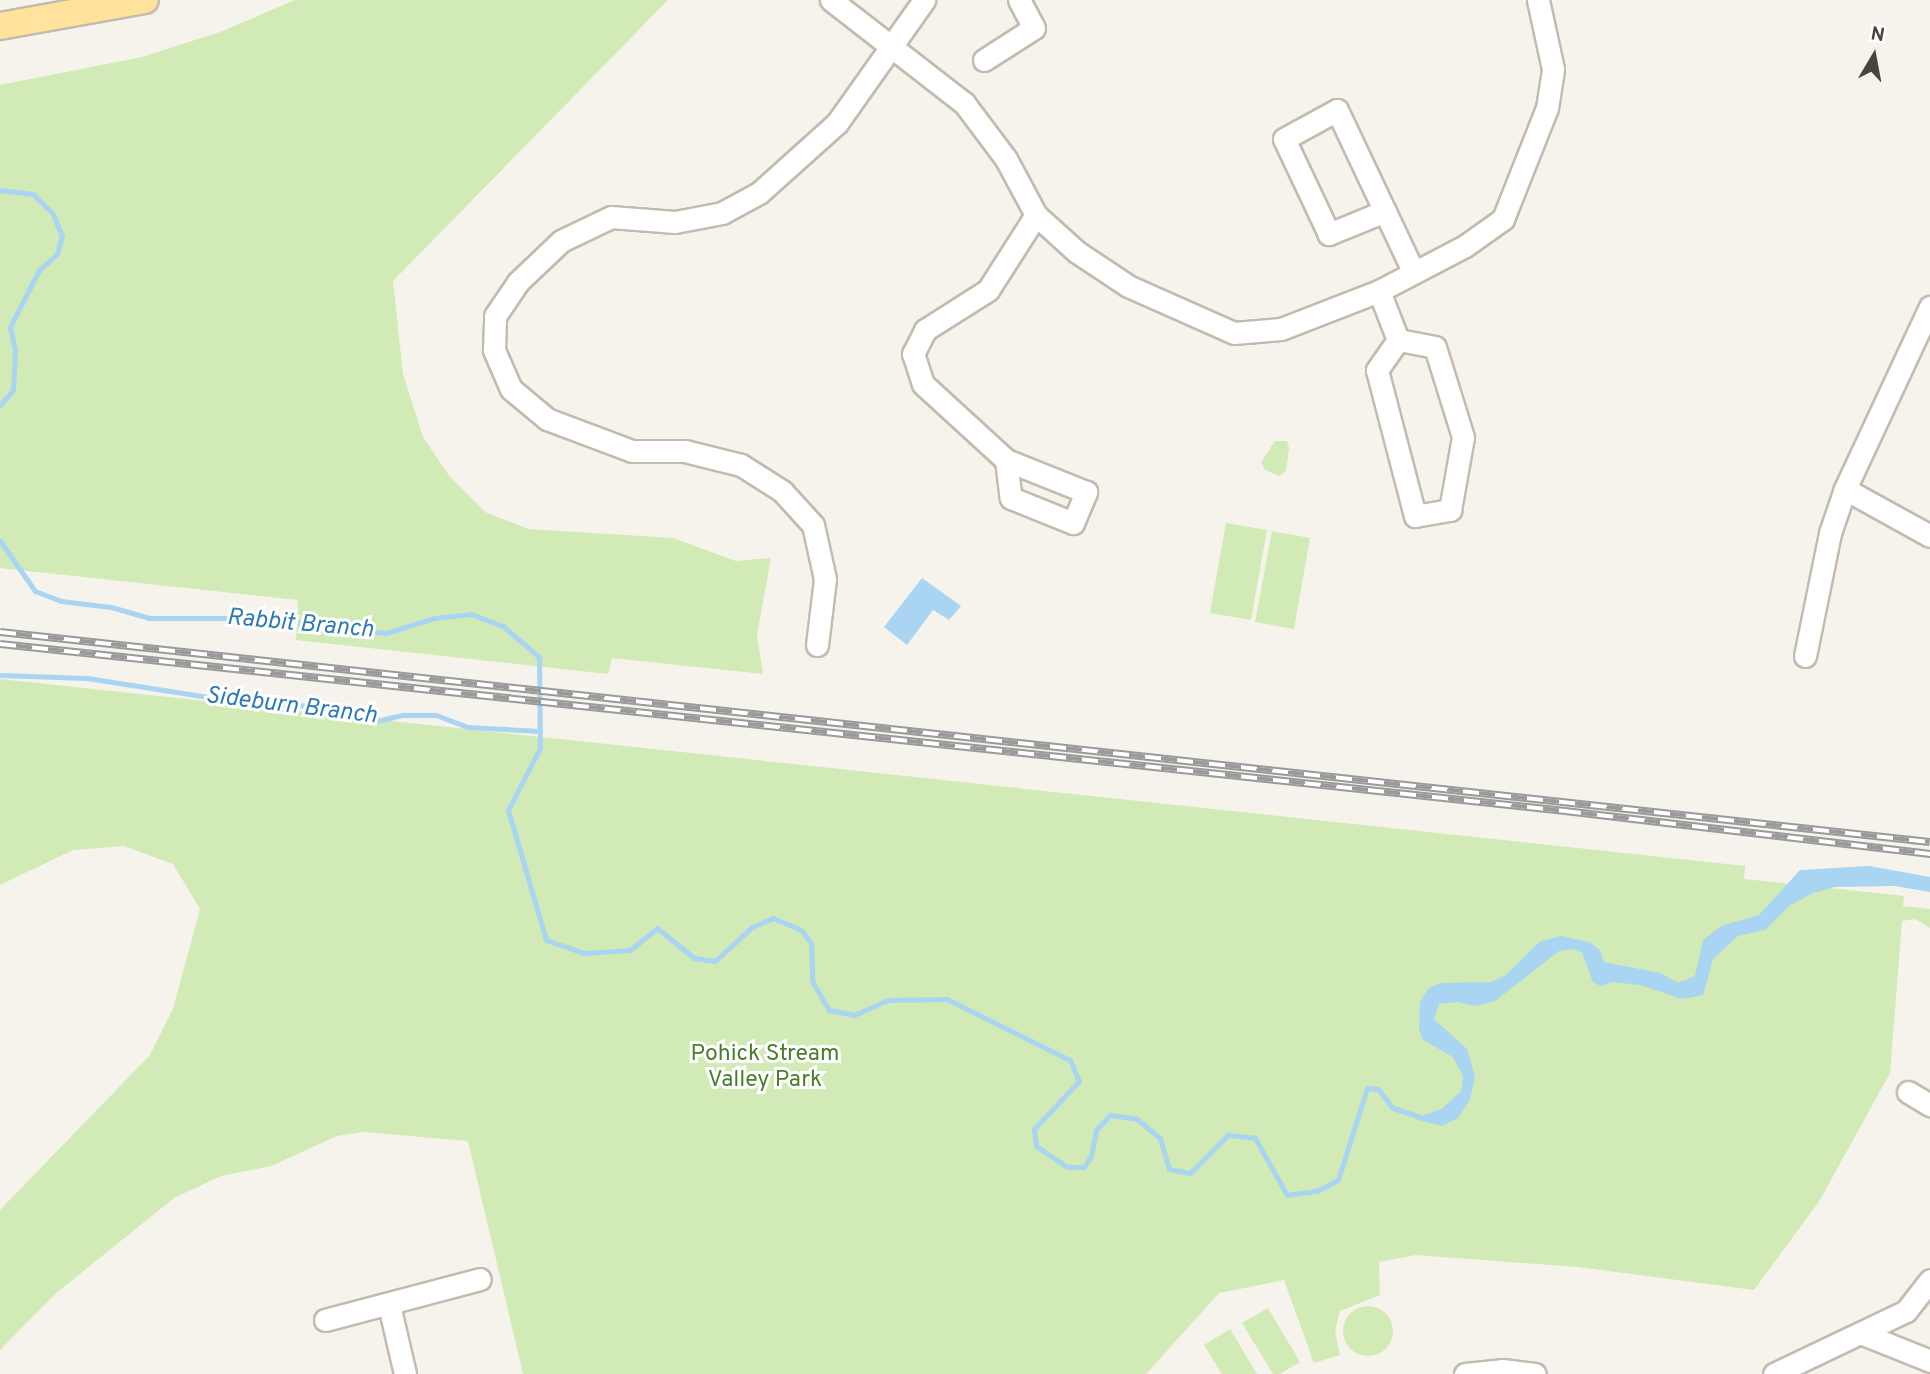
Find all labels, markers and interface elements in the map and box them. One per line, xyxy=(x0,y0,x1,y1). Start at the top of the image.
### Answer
north arrow xyxy=(1839,21,1909,91)
text: N xyxy=(1869,22,1886,48)
water label: Rabbit Branch xyxy=(225,604,375,646)
water label: Sideburn Branch xyxy=(204,682,378,732)
park label: Pohick Stream Valley Park xyxy=(690,1041,840,1095)

